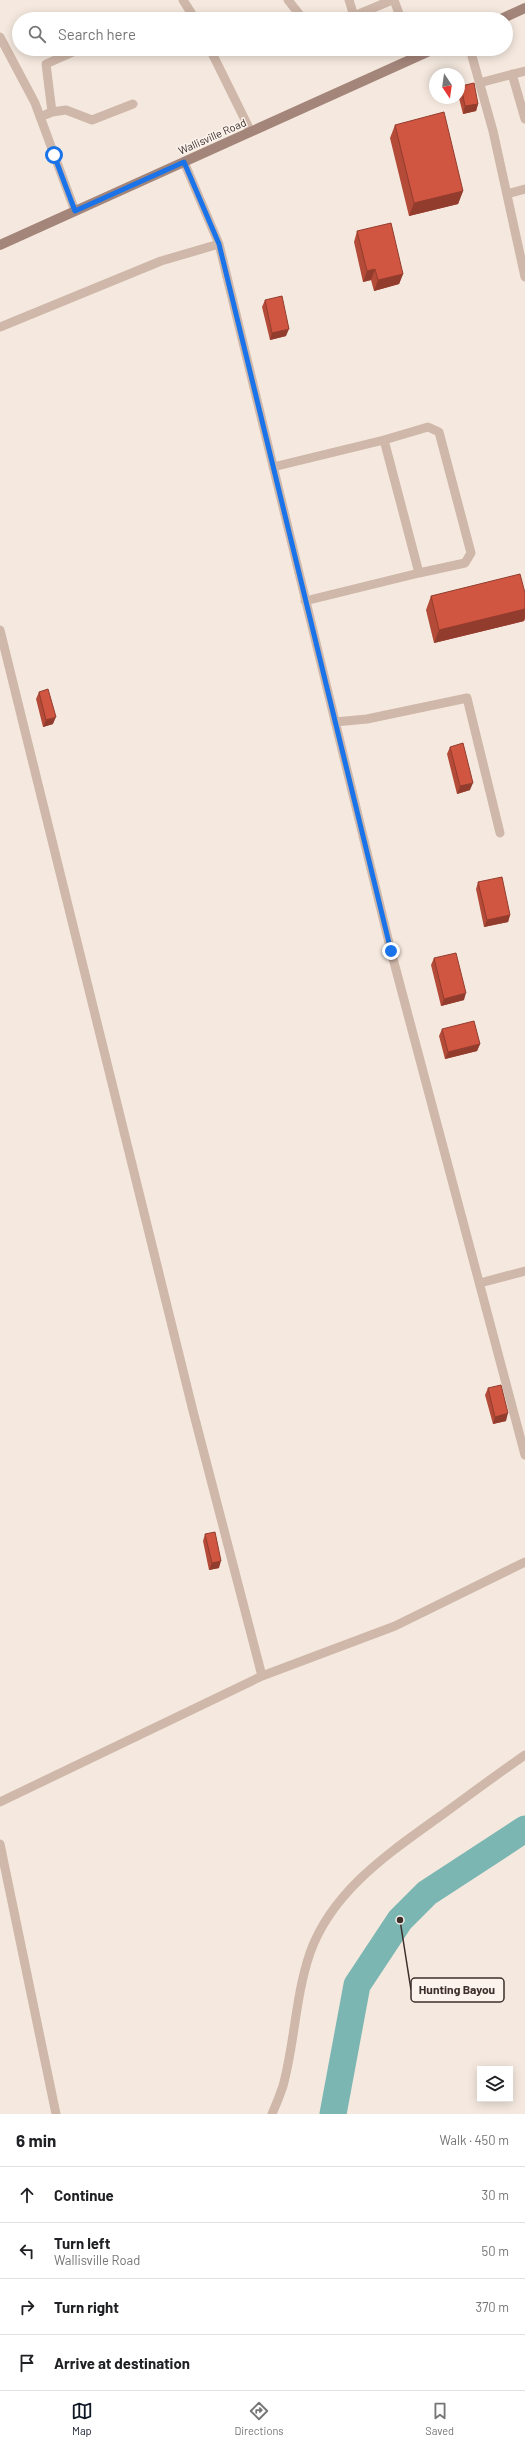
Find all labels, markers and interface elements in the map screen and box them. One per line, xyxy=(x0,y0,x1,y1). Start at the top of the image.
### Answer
search box xyxy=(12,12,513,56)
icon: search xyxy=(26,23,48,45)
text: Search here xyxy=(58,25,136,43)
north arrow xyxy=(429,68,465,104)
street label: Wallisville Road xyxy=(176,115,248,157)
route start xyxy=(45,146,63,164)
route end xyxy=(382,942,400,960)
callout: Hunting Bayou xyxy=(411,1978,504,2002)
text: Hunting Bayou xyxy=(419,1982,495,1996)
map controls xyxy=(477,2066,513,2102)
button: layers xyxy=(477,2066,513,2102)
text: 6 min xyxy=(16,2130,56,2150)
text: Walk · 450 m xyxy=(440,2132,509,2148)
icon: ahead xyxy=(16,2184,38,2206)
text: Continue xyxy=(54,2186,114,2204)
text: 30 m xyxy=(482,2187,509,2203)
text: Turn left xyxy=(54,2234,110,2252)
icon: left xyxy=(16,2240,38,2262)
text: 50 m xyxy=(482,2243,509,2259)
text: Wallisville Road xyxy=(54,2252,140,2268)
icon: right xyxy=(16,2296,38,2318)
text: Turn right xyxy=(54,2298,119,2316)
text: 370 m xyxy=(475,2299,509,2315)
icon: arrive xyxy=(16,2352,38,2374)
text: Arrive at destination xyxy=(54,2354,190,2372)
tab: Map xyxy=(71,2400,93,2437)
tab: Directions xyxy=(234,2400,284,2437)
tab: Saved xyxy=(425,2400,454,2437)

